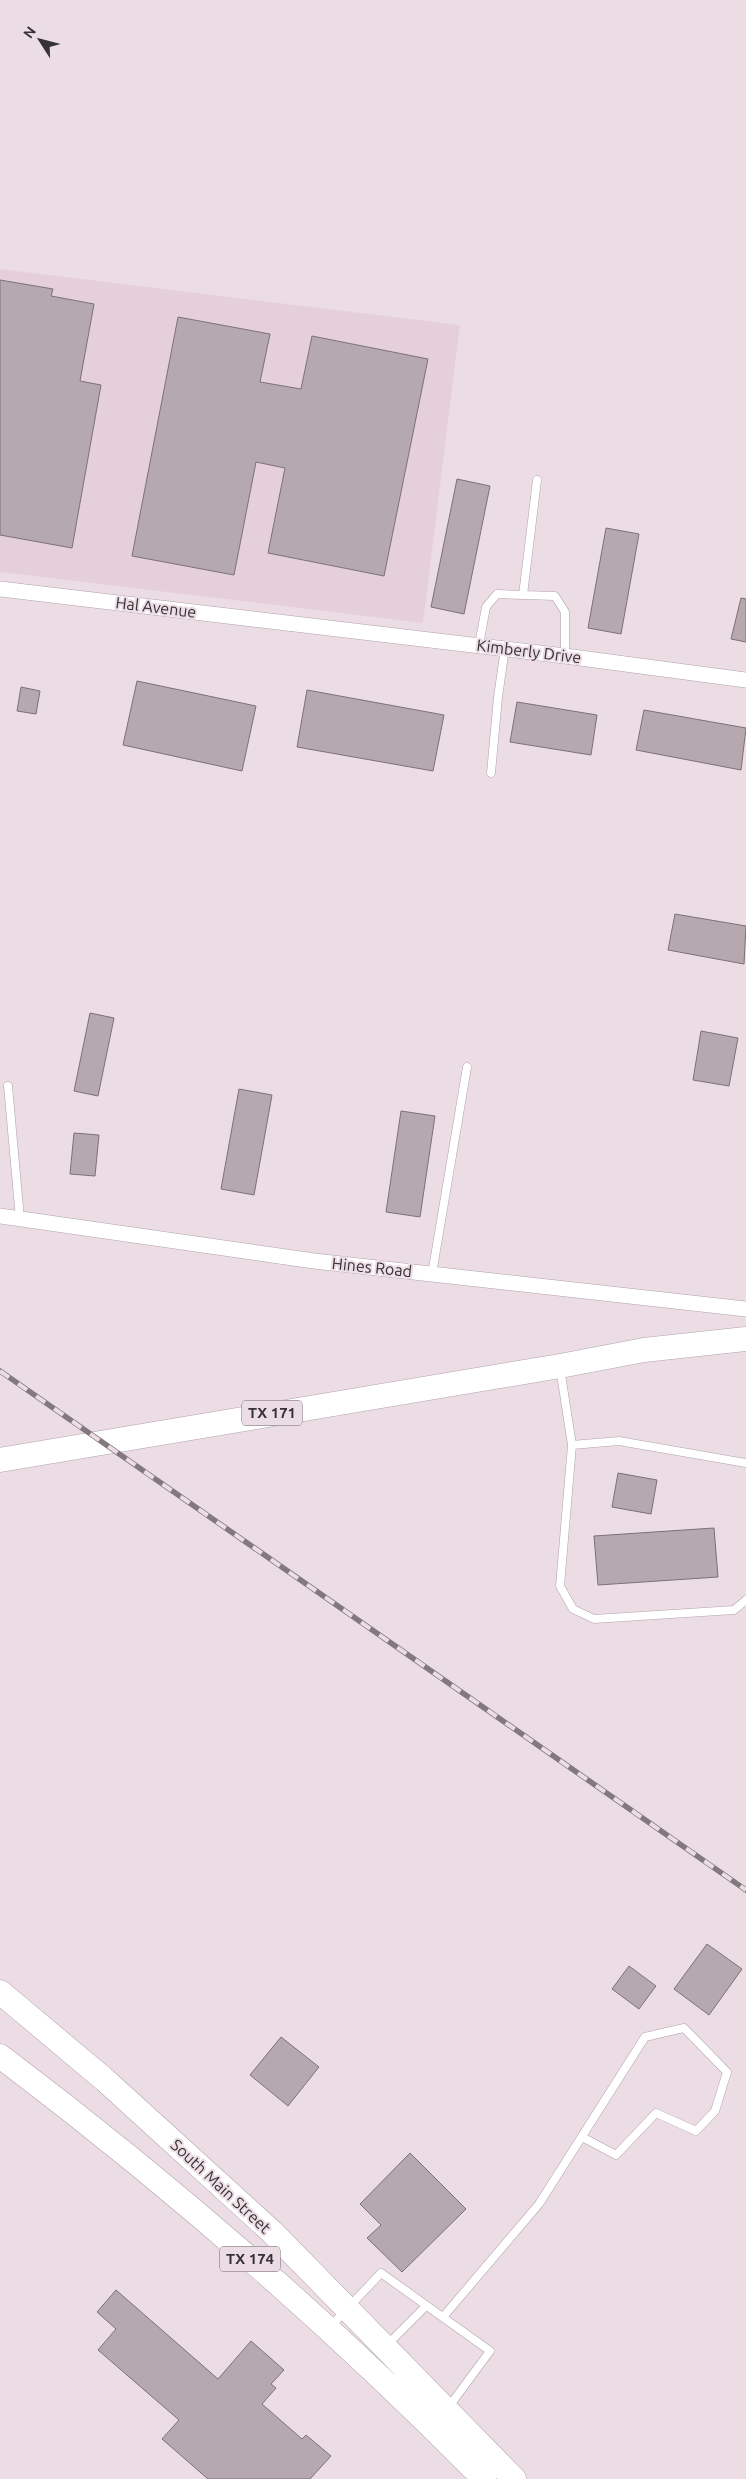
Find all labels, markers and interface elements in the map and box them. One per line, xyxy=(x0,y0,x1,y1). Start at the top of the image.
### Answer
north arrow xyxy=(15,15,65,65)
text: N xyxy=(20,23,39,41)
street label: Hal Avenue xyxy=(115,593,197,621)
street label: Kimberly Drive xyxy=(476,636,582,666)
street label: Hines Road xyxy=(331,1254,413,1280)
road number: TX 171 xyxy=(242,1400,302,1426)
street label: South Main Street xyxy=(168,2135,275,2237)
road number: TX 174 xyxy=(220,2246,280,2272)

